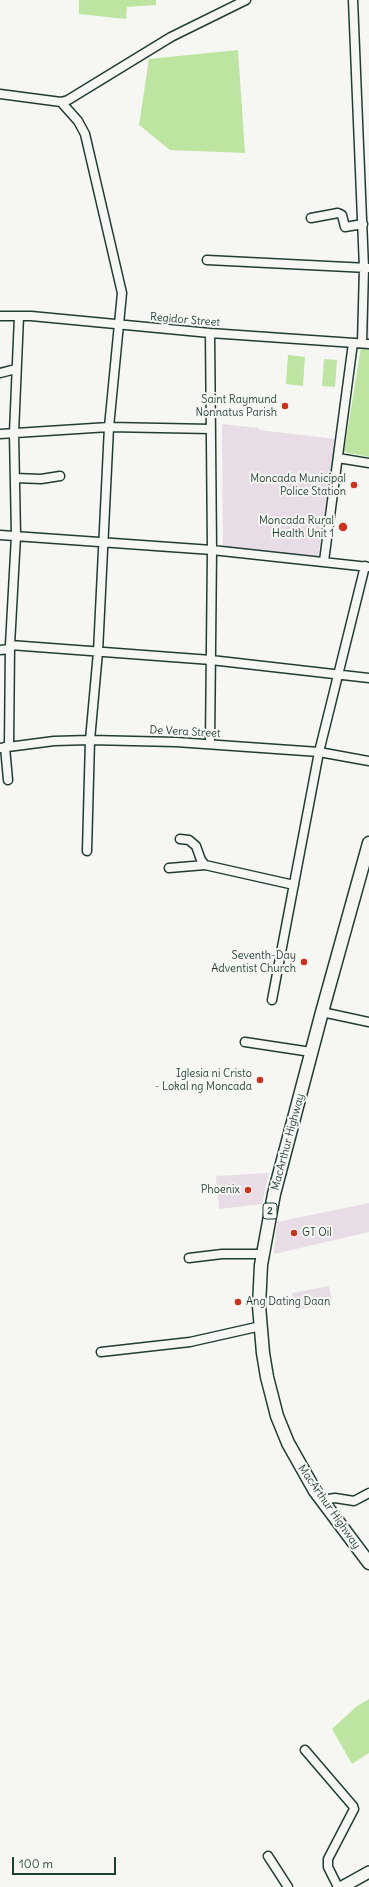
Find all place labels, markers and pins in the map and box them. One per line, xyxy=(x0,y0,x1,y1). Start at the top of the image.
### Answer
place label: Saint Raymund Nonnatus Parish xyxy=(196,393,277,419)
marker: Saint Raymund Nonnatus Parish xyxy=(280,401,290,411)
place label: Moncada Municipal Police Station xyxy=(250,472,346,498)
marker: Moncada Municipal Police Station xyxy=(349,480,359,490)
place label: Moncada Rural Health Unit 1 xyxy=(259,514,334,540)
marker: Moncada Rural Health Unit 1 xyxy=(337,521,349,533)
place label: Seventh-Day Adventist Church xyxy=(211,949,296,975)
marker: Seventh-Day Adventist Church xyxy=(299,957,309,967)
place label: Iglesia ni Cristo - Lokal ng Moncada xyxy=(155,1067,252,1093)
marker: Iglesia ni Cristo - Lokal ng Moncada xyxy=(255,1075,265,1085)
place label: Phoenix xyxy=(201,1183,240,1197)
marker: Phoenix xyxy=(243,1185,253,1195)
place label: GT Oil xyxy=(302,1226,332,1240)
marker: GT Oil xyxy=(289,1228,299,1238)
place label: Ang Dating Daan xyxy=(246,1295,330,1309)
marker: Ang Dating Daan xyxy=(233,1297,243,1307)

